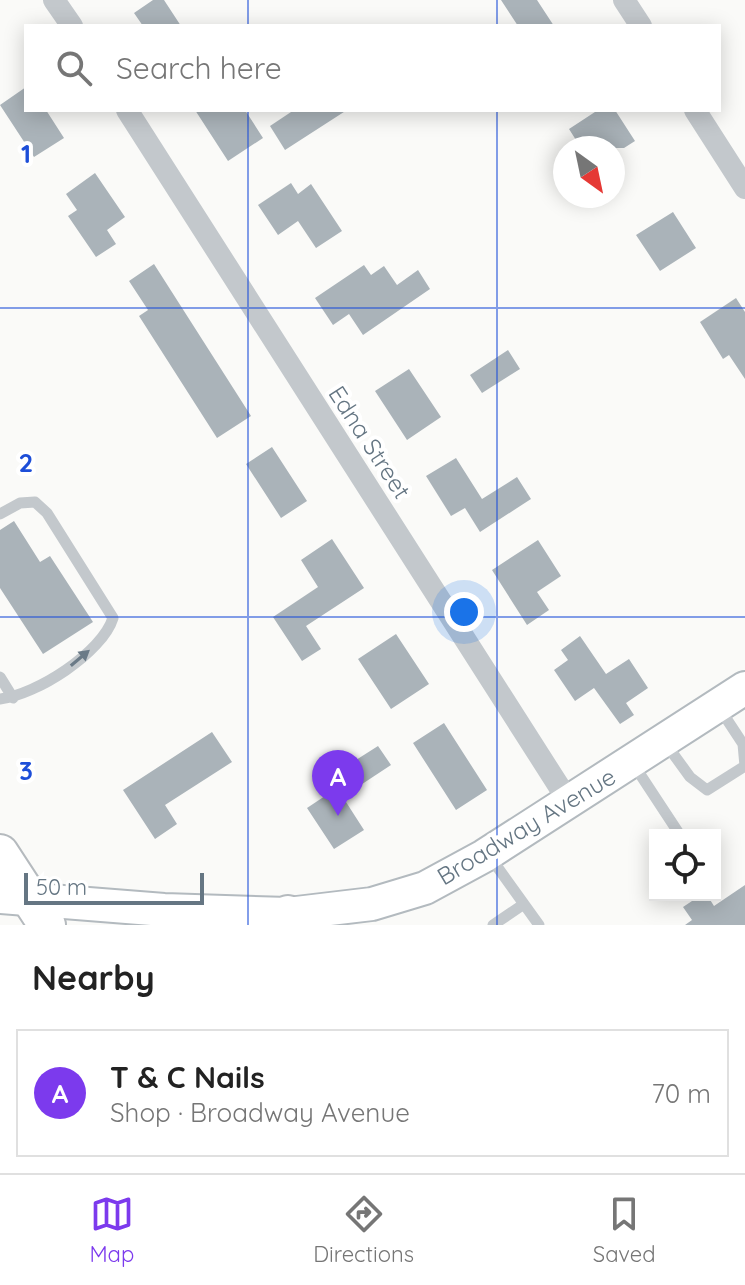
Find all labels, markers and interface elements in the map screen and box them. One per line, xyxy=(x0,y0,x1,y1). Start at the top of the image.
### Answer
search box xyxy=(24,24,721,112)
icon: search xyxy=(52,46,96,90)
text: Search here xyxy=(116,49,282,87)
north arrow xyxy=(553,136,625,208)
text: 1 xyxy=(21,137,31,170)
street label: Edna Street xyxy=(322,380,418,504)
text: 2 xyxy=(19,446,33,479)
your location xyxy=(444,592,484,632)
one-way arrow xyxy=(70,650,90,667)
pin: A xyxy=(312,750,364,816)
text: 3 xyxy=(19,754,33,787)
street label: Broadway Avenue xyxy=(431,761,621,891)
map controls xyxy=(649,829,721,901)
button: locate xyxy=(649,829,721,901)
scale bar xyxy=(24,869,204,905)
text: 50 m xyxy=(36,873,87,901)
text: Nearby xyxy=(32,956,155,999)
text: T & C Nails xyxy=(110,1058,265,1096)
text: A xyxy=(52,1077,68,1110)
text: 70 m xyxy=(651,1077,711,1110)
text: Shop · Broadway Avenue xyxy=(110,1096,410,1129)
tab: Map xyxy=(89,1192,134,1268)
tab: Directions xyxy=(313,1192,414,1268)
tab: Saved xyxy=(593,1192,656,1268)

